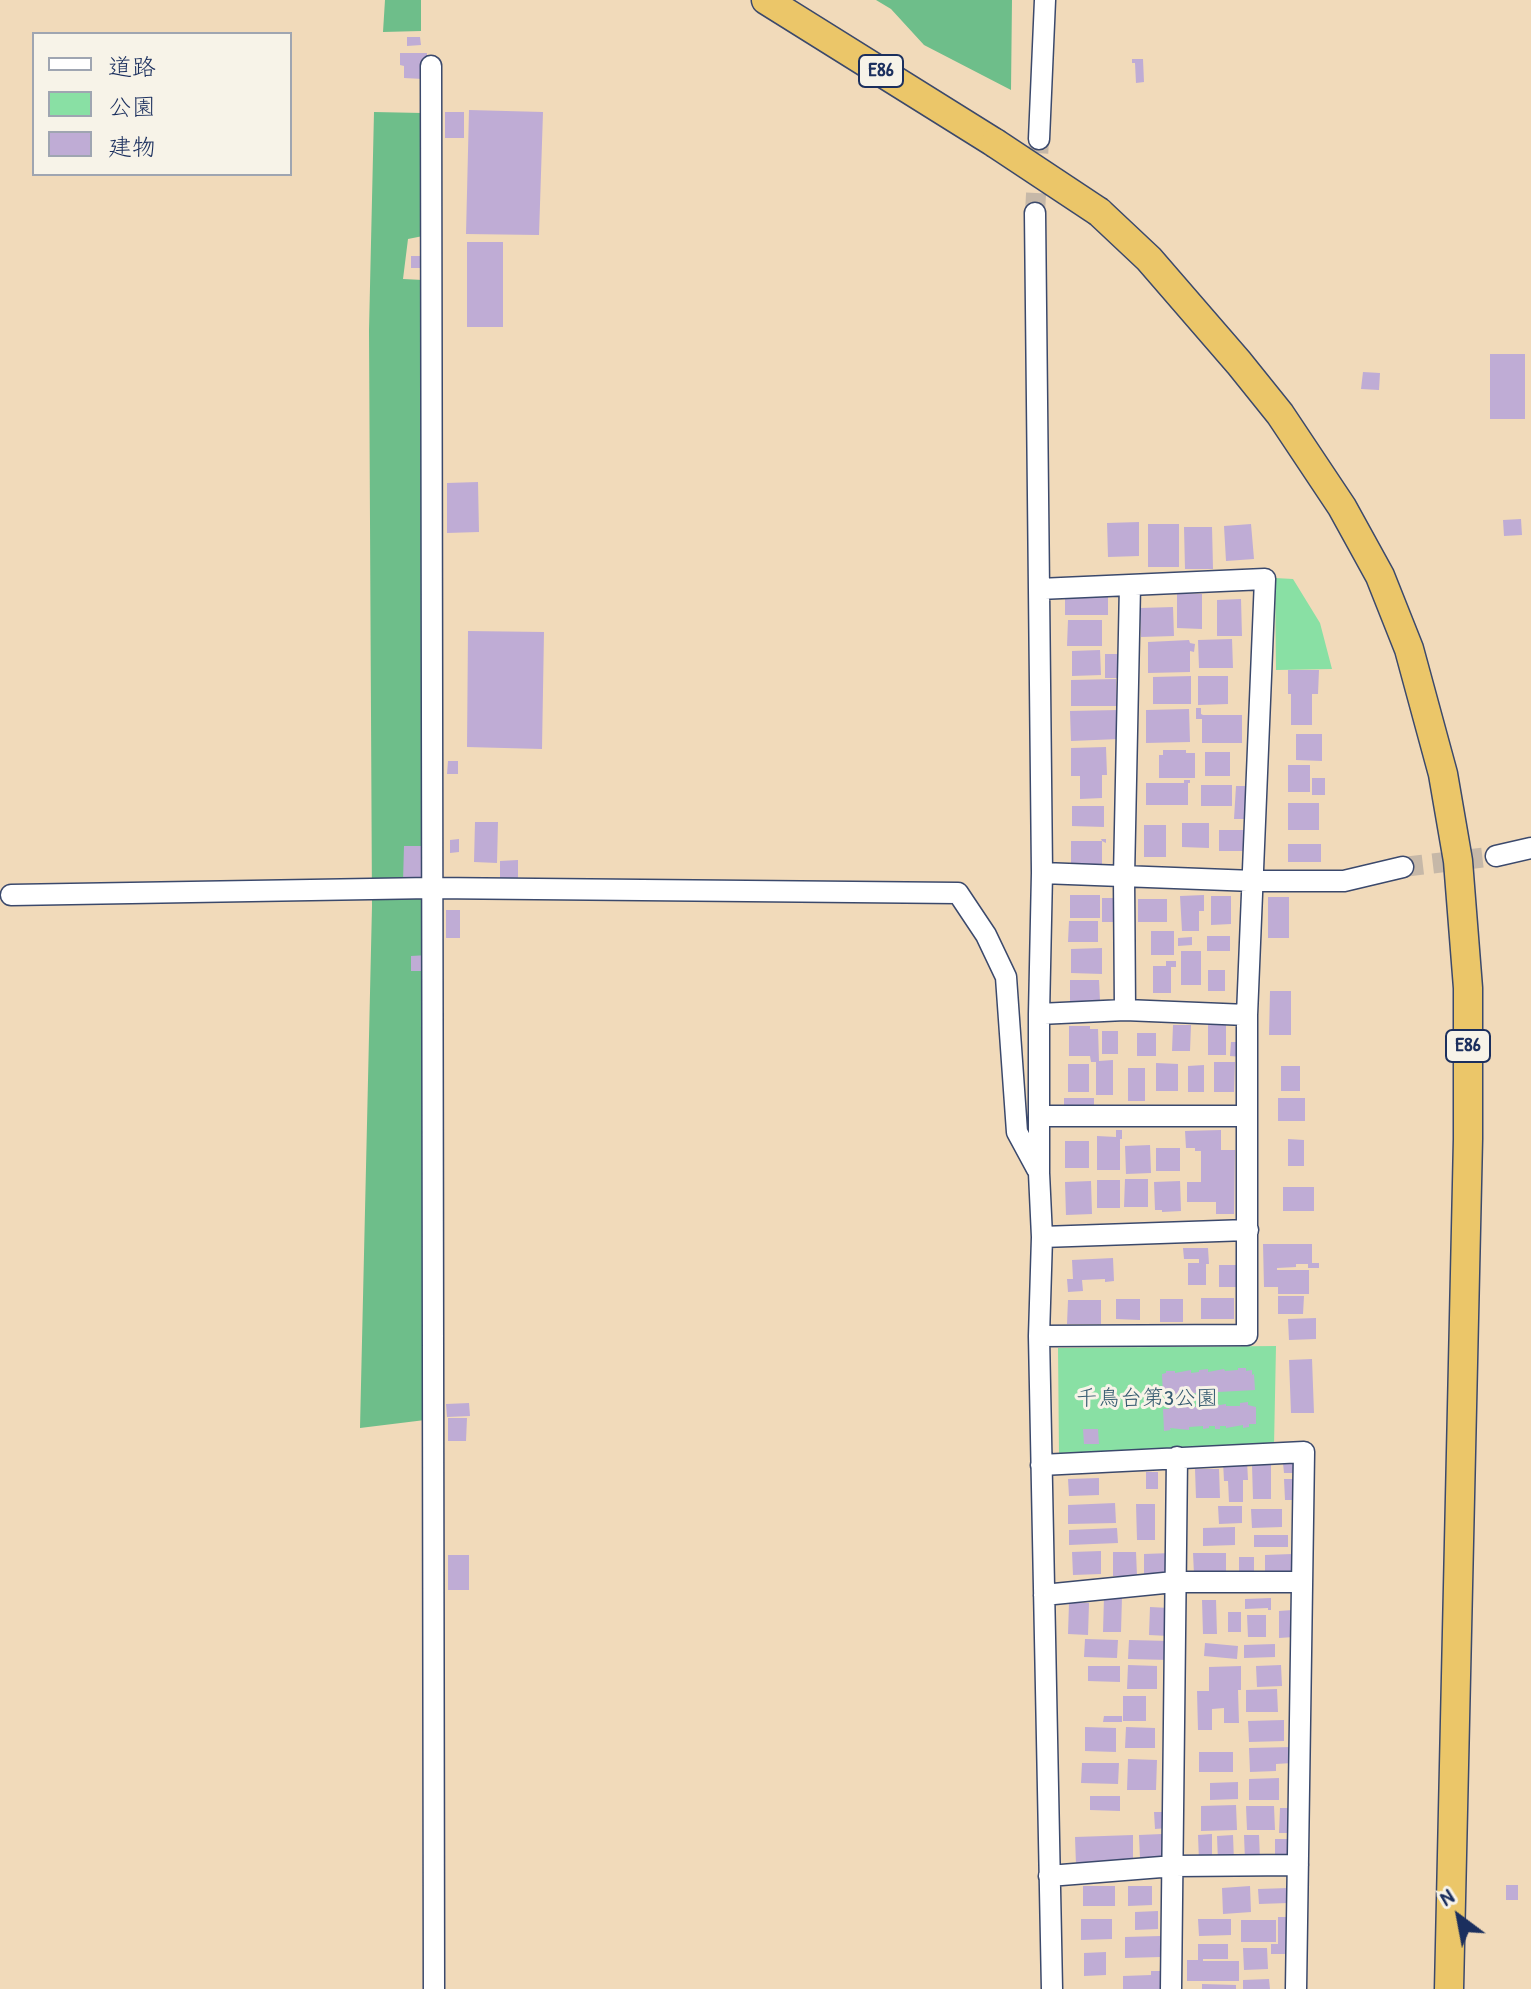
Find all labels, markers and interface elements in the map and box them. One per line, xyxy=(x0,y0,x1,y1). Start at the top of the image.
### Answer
legend xyxy=(32,32,292,176)
text: 道路 xyxy=(108,50,156,82)
road number: E86 xyxy=(859,55,903,87)
text: 公園 xyxy=(108,90,156,122)
text: 建物 xyxy=(108,130,156,162)
road number: E86 xyxy=(1446,1030,1490,1062)
park label: 千鳥台第3公園 xyxy=(1076,1386,1218,1412)
north arrow xyxy=(1419,1877,1499,1957)
text: N xyxy=(1433,1881,1459,1912)

